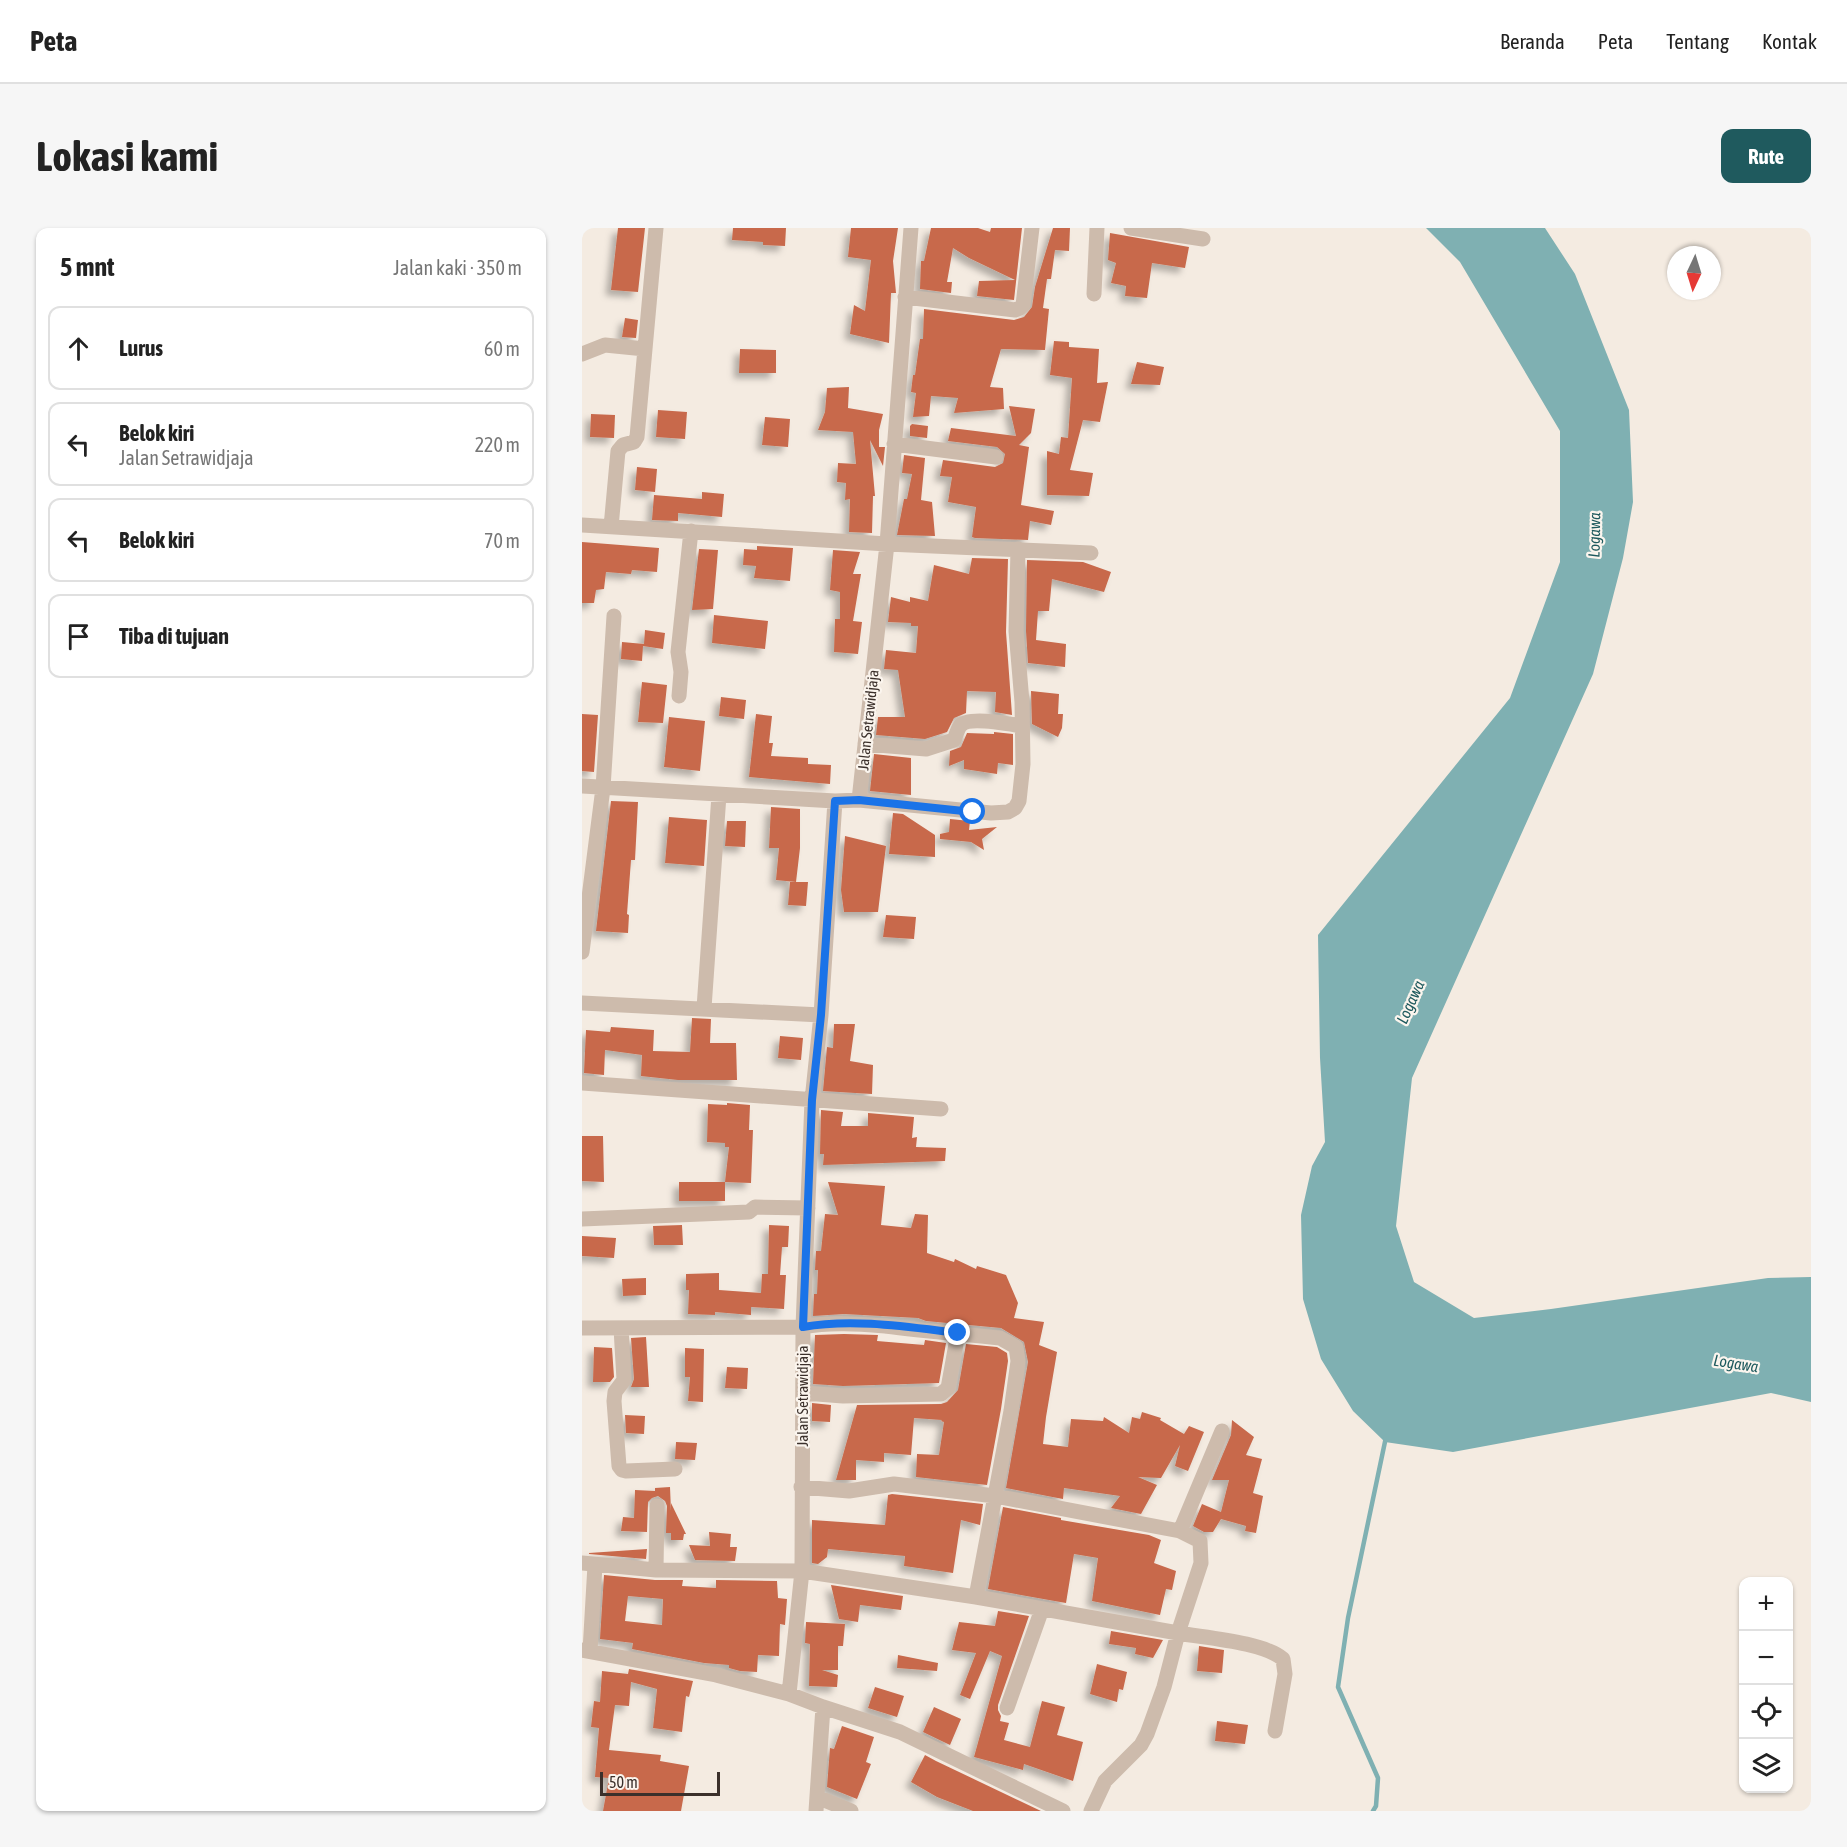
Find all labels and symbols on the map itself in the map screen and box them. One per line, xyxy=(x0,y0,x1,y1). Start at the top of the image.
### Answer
north arrow xyxy=(1667,246,1721,300)
water label: Logawa xyxy=(1585,512,1604,558)
street label: Jalan Setrawidjaja xyxy=(854,669,882,771)
route start xyxy=(959,798,985,824)
water label: Logawa xyxy=(1393,977,1429,1027)
route end xyxy=(944,1319,970,1345)
street label: Jalan Setrawidjaja xyxy=(794,1346,811,1446)
water label: Logawa xyxy=(1712,1351,1760,1376)
scale bar xyxy=(600,1769,720,1796)

